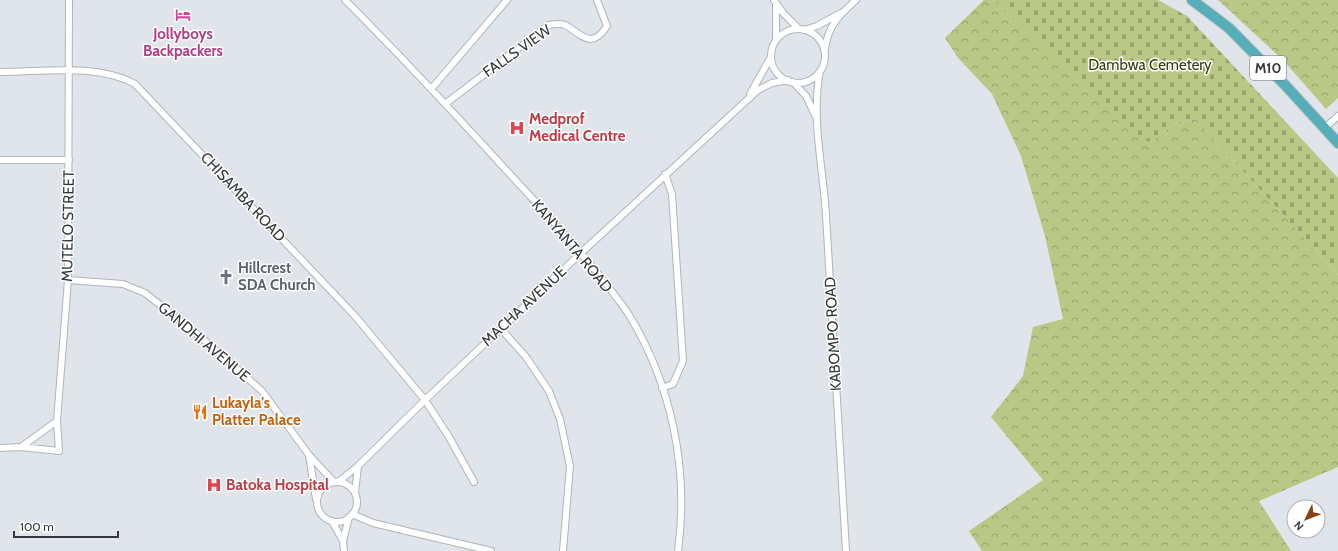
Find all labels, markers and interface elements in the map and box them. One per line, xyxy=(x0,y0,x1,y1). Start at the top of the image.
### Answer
hotel icon: Jollyboys Backpackers xyxy=(174,6,192,24)
street label: FALLS VIEW xyxy=(480,21,555,81)
place label: Jollyboys Backpackers xyxy=(143,25,223,60)
park label: Dambwa Cemetery xyxy=(1088,56,1212,74)
road number: M10 xyxy=(1250,56,1286,80)
place label: Medprof Medical Centre xyxy=(529,110,626,145)
hospital icon: Medprof Medical Centre xyxy=(508,119,526,137)
street label: CHISAMBA ROAD xyxy=(197,148,289,246)
street label: MUTELO STREET xyxy=(58,170,78,282)
street label: KANYANTA ROAD xyxy=(528,196,616,296)
place label: Hillcrest SDA Church xyxy=(238,259,316,294)
street label: MACHA AVENUE xyxy=(478,262,570,350)
church icon: Hillcrest SDA Church xyxy=(217,268,235,286)
street label: KABOMPO ROAD xyxy=(821,276,845,392)
street label: GANDHI AVENUE xyxy=(154,298,254,386)
place label: Lukayla's Platter Palace xyxy=(212,394,301,429)
restaurant icon: Lukayla's Platter Palace xyxy=(191,403,209,421)
hospital icon: Batoka Hospital xyxy=(205,476,223,494)
place label: Batoka Hospital xyxy=(226,476,329,494)
north arrow xyxy=(1286,499,1326,539)
scale bar xyxy=(14,513,118,539)
text: N xyxy=(1291,518,1306,533)
text: 100 m xyxy=(20,519,54,534)

